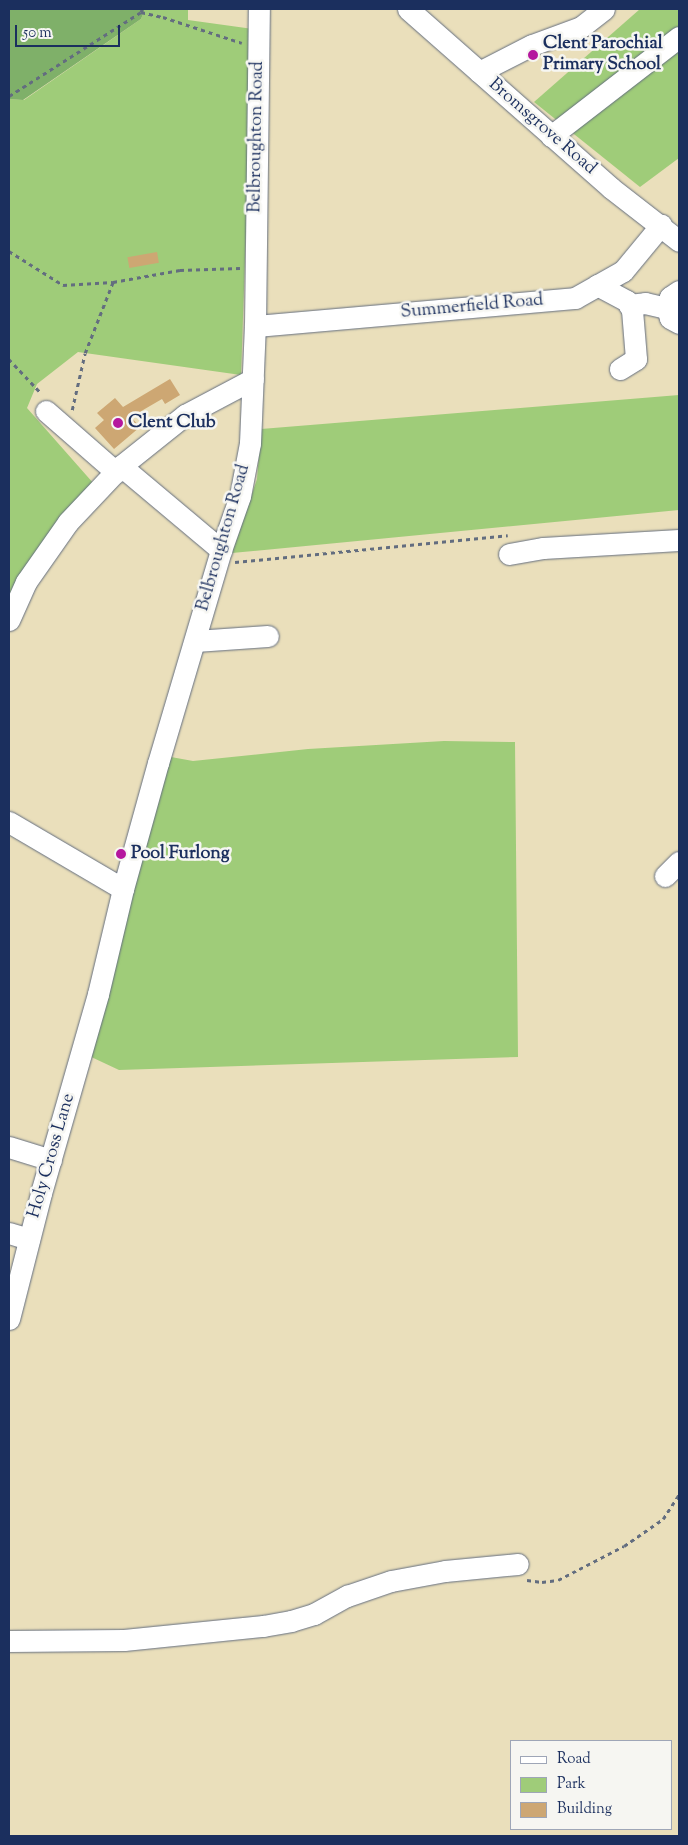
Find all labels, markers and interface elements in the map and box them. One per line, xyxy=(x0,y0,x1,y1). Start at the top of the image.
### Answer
scale bar xyxy=(18,15,122,47)
text: 50 m xyxy=(23,23,52,44)
place label: Clent Parochial Primary School xyxy=(543,34,663,76)
marker: Clent Parochial Primary School xyxy=(527,49,539,61)
street label: Belbroughton Road xyxy=(245,61,269,213)
street label: Bromsgrove Road xyxy=(483,74,601,180)
street label: Summerfield Road xyxy=(400,290,544,324)
place label: Clent Club xyxy=(128,412,216,434)
marker: Clent Club xyxy=(112,417,124,429)
street label: Belbroughton Road xyxy=(193,462,255,614)
place label: Pool Furlong xyxy=(131,843,229,865)
marker: Pool Furlong xyxy=(115,848,127,860)
street label: Holy Cross Lane xyxy=(24,1091,80,1221)
legend xyxy=(510,1740,673,1830)
text: Road xyxy=(557,1749,591,1770)
text: Park xyxy=(557,1774,586,1795)
text: Building xyxy=(557,1799,612,1820)

